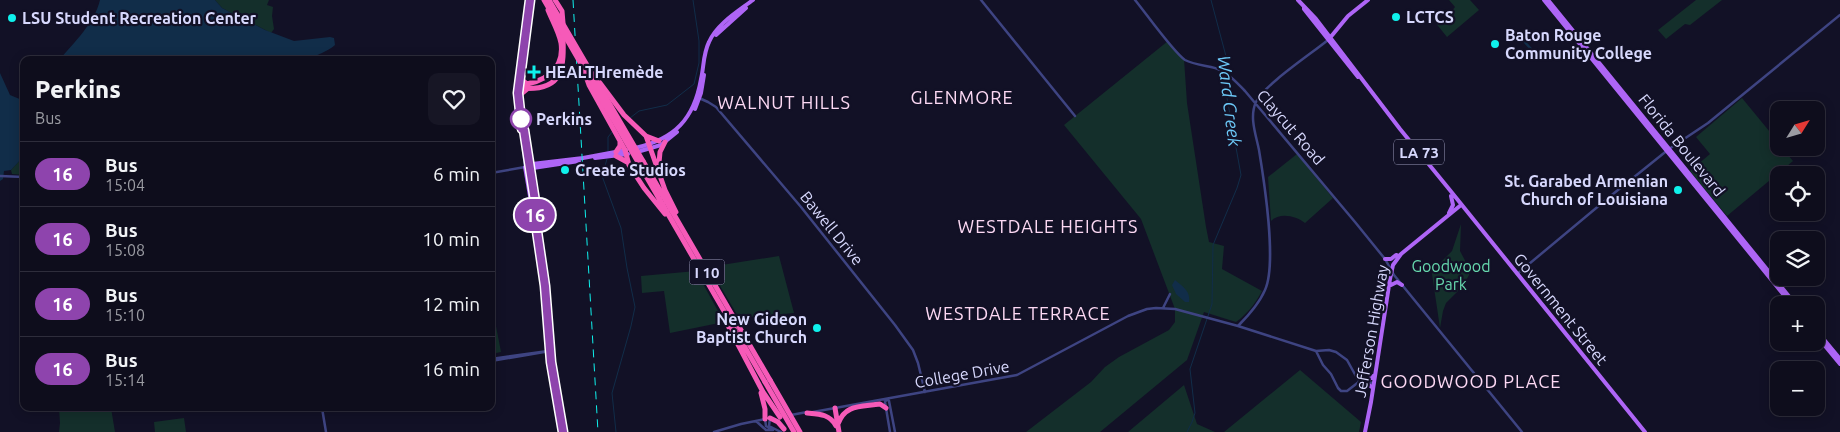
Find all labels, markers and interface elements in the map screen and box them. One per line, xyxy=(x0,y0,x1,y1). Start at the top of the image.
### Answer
place label: LCTCS xyxy=(1406,8,1454,26)
place label: LSU Student Recreation Center xyxy=(22,9,257,27)
marker: LCTCS xyxy=(1390,11,1402,23)
marker: LSU Student Recreation Center xyxy=(6,12,18,24)
place label: Baton Rouge Community College xyxy=(1505,26,1652,62)
marker: Baton Rouge Community College xyxy=(1489,38,1501,50)
water label: Ward Creek xyxy=(1214,54,1246,149)
place label: HEALTHremède xyxy=(545,63,664,81)
marker: HEALTHremède xyxy=(527,65,541,79)
button: heart xyxy=(428,73,480,125)
text: Perkins xyxy=(35,76,121,103)
street label: Claycut Road xyxy=(1254,86,1328,168)
district label: GLENMORE xyxy=(911,87,1014,107)
street label: Florida Boulevard xyxy=(1635,90,1729,200)
district label: WALNUT HILLS xyxy=(717,92,851,112)
north arrow xyxy=(1770,101,1825,156)
map controls xyxy=(1770,101,1825,416)
marker: Perkins xyxy=(510,108,532,130)
text: Bus xyxy=(35,109,61,127)
place label: Perkins xyxy=(536,110,592,128)
road number: LA 73 xyxy=(1394,140,1444,164)
text: Bus xyxy=(105,154,138,176)
place label: Create Studios xyxy=(575,161,686,179)
text: 6 min xyxy=(433,163,480,185)
text: 16 xyxy=(52,164,73,184)
marker: Create Studios xyxy=(559,164,571,176)
button: locate xyxy=(1770,166,1825,221)
place label: St. Garabed Armenian Church of Louisiana xyxy=(1504,172,1668,208)
text: 15:04 xyxy=(105,176,145,194)
marker: St. Garabed Armenian Church of Louisiana xyxy=(1672,184,1684,196)
street label: Bawell Drive xyxy=(797,188,867,268)
line badge: 16 xyxy=(512,199,558,231)
text: 16 xyxy=(525,205,545,225)
district label: WESTDALE HEIGHTS xyxy=(958,216,1138,236)
text: Bus xyxy=(105,219,138,241)
text: 10 min xyxy=(422,228,480,250)
text: 16 xyxy=(52,229,73,249)
button: layers xyxy=(1770,231,1825,286)
text: 15:08 xyxy=(105,241,145,259)
street label: Government Street xyxy=(1511,250,1612,369)
park label: Goodwood Park xyxy=(1411,257,1491,293)
road number: I 10 xyxy=(690,260,724,284)
street label: Jefferson Highway xyxy=(1350,263,1392,399)
text: Bus xyxy=(105,284,138,306)
text: 12 min xyxy=(422,293,480,315)
text: 16 xyxy=(52,294,73,314)
button: + xyxy=(1770,296,1825,351)
district label: WESTDALE TERRACE xyxy=(925,303,1111,323)
text: 15:10 xyxy=(105,306,145,324)
place label: New Gideon Baptist Church xyxy=(696,310,807,346)
marker: New Gideon Baptist Church xyxy=(811,322,823,334)
text: Bus xyxy=(105,349,138,371)
street label: College Drive xyxy=(913,357,1011,391)
text: 16 min xyxy=(422,358,480,380)
text: 16 xyxy=(52,359,73,379)
button: − xyxy=(1770,361,1825,416)
text: 15:14 xyxy=(105,371,145,389)
district label: GOODWOOD PLACE xyxy=(1381,371,1561,391)

